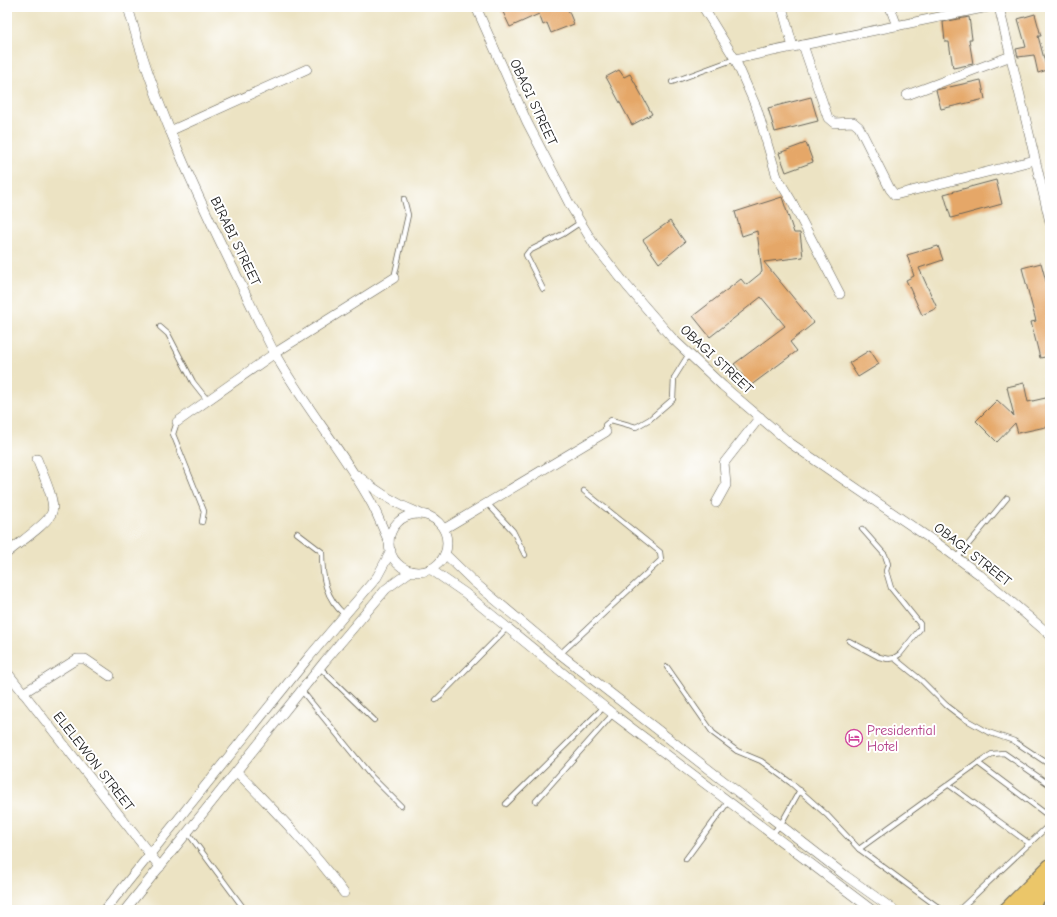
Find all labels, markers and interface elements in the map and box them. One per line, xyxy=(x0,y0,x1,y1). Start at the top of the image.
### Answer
street label: OBAGI STREET xyxy=(506,56,561,149)
street label: BIRABI STREET xyxy=(207,194,265,289)
street label: OBAGI STREET xyxy=(677,321,757,398)
street label: OBAGI STREET xyxy=(931,519,1015,590)
street label: ELELEWON STREET xyxy=(50,708,138,815)
place label: Presidential Hotel xyxy=(867,722,936,755)
hotel icon: Presidential Hotel xyxy=(844,728,864,748)

